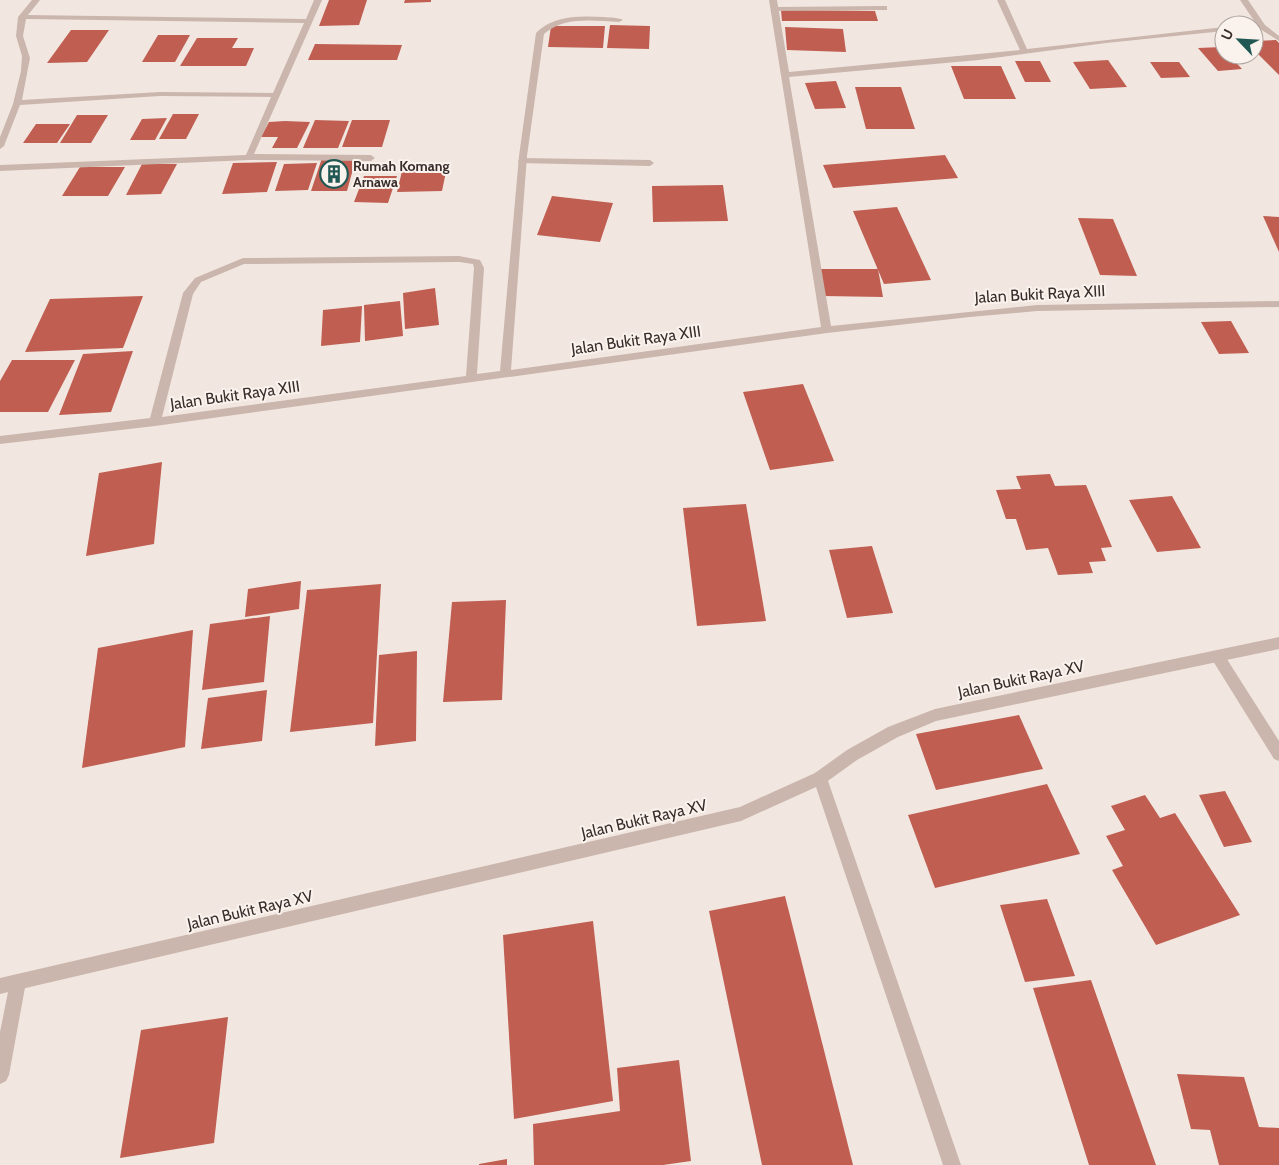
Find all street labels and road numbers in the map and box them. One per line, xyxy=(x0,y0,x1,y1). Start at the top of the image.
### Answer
street label: Jalan Bukit Raya XIII xyxy=(973,281,1106,307)
street label: Jalan Bukit Raya XIII xyxy=(569,321,702,359)
street label: Jalan Bukit Raya XIII xyxy=(168,376,301,414)
street label: Jalan Bukit Raya XV xyxy=(955,656,1086,702)
street label: Jalan Bukit Raya XV xyxy=(578,795,709,843)
street label: Jalan Bukit Raya XV xyxy=(184,886,315,934)

